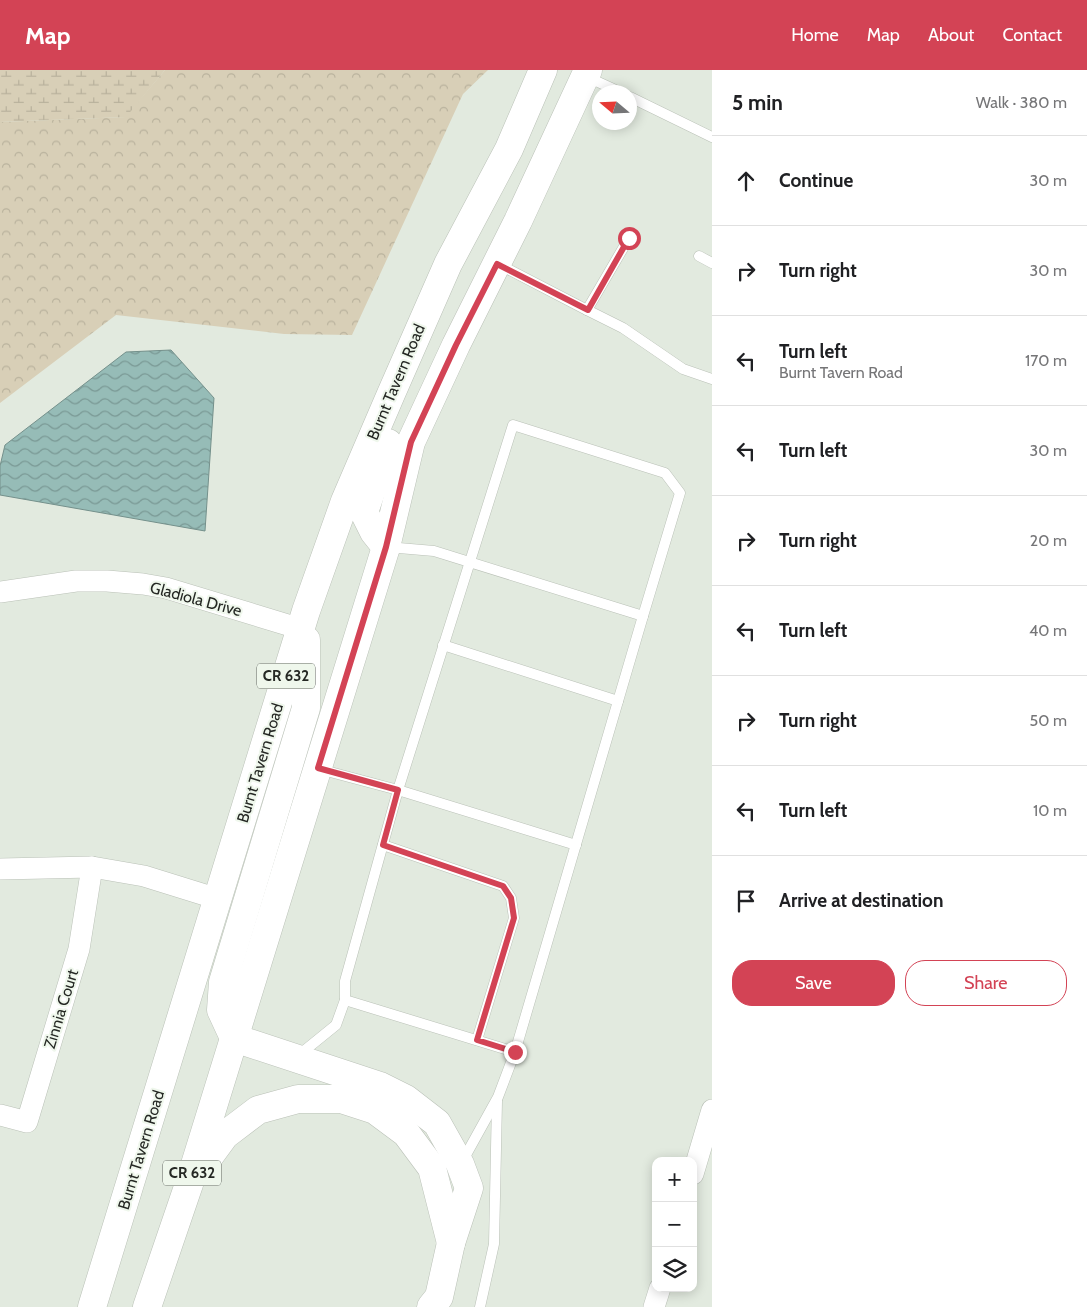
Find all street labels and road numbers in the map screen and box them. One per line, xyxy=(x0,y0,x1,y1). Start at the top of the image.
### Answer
street label: Burnt Tavern Road xyxy=(363,321,429,443)
street label: Gladiola Drive xyxy=(148,578,244,620)
road number: CR 632 xyxy=(257,664,315,688)
street label: Burnt Tavern Road xyxy=(233,701,287,825)
street label: Zinnia Court xyxy=(40,966,82,1051)
street label: Burnt Tavern Road xyxy=(114,1088,168,1212)
road number: CR 632 xyxy=(163,1160,221,1186)

